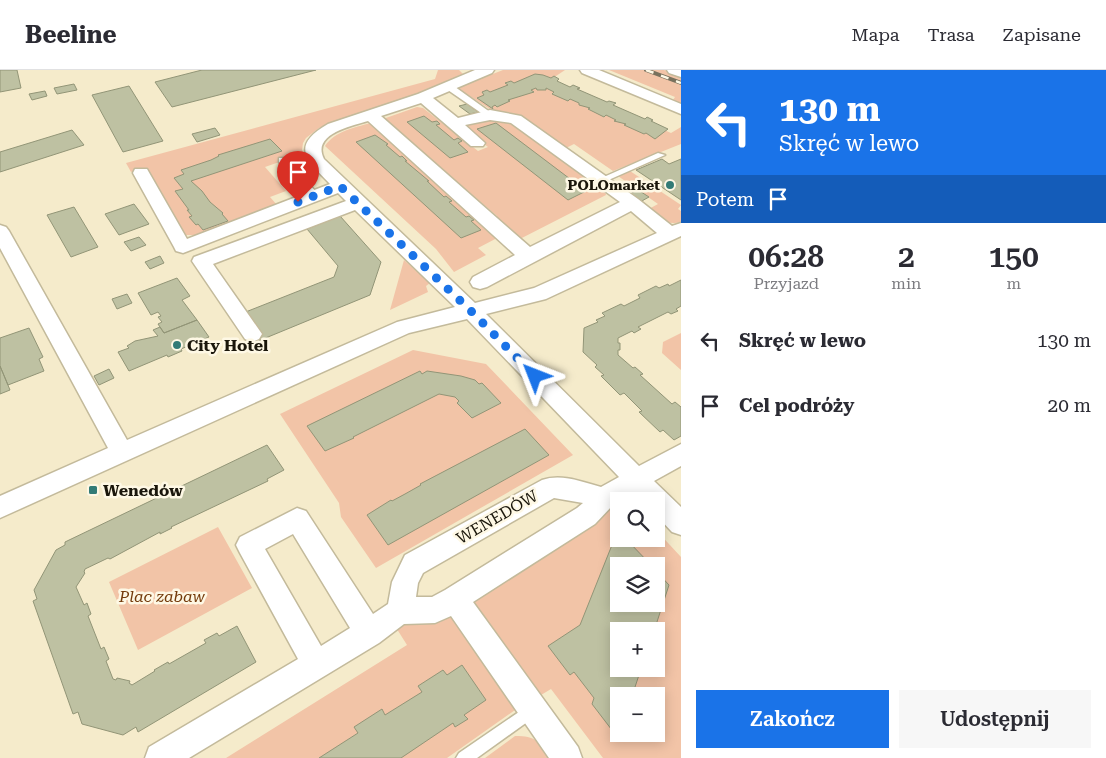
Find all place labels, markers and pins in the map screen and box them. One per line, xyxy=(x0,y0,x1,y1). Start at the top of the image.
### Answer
pin xyxy=(277,151,319,202)
place label: POLOmarket xyxy=(568,177,660,193)
marker: POLOmarket xyxy=(664,179,676,191)
place label: City Hotel xyxy=(187,336,269,355)
marker: City Hotel xyxy=(171,339,183,351)
place label: Wenedów xyxy=(103,481,183,500)
marker: Wenedów xyxy=(87,484,99,496)

